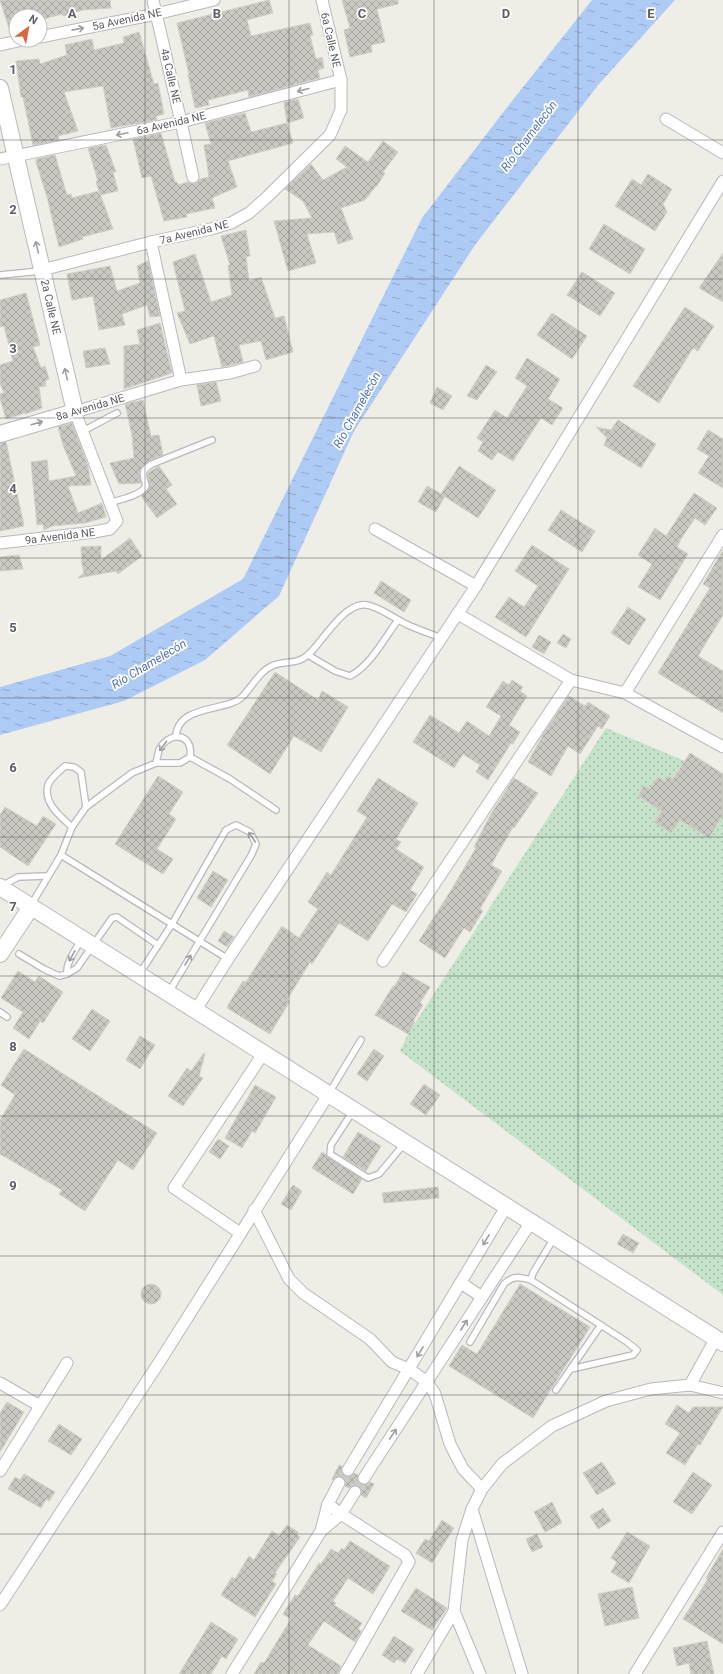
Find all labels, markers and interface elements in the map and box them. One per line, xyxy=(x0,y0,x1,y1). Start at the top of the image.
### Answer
text: A xyxy=(68,6,77,21)
street label: 5a Avenida NE xyxy=(91,6,163,33)
text: B xyxy=(213,6,221,21)
text: C xyxy=(358,6,367,21)
text: D xyxy=(502,6,510,21)
text: E xyxy=(647,6,655,21)
north arrow xyxy=(8,8,48,48)
street label: 6a Calle NE xyxy=(318,11,343,69)
text: N xyxy=(26,12,40,28)
one-way arrow xyxy=(71,25,84,33)
street label: 4a Calle NE xyxy=(158,47,183,105)
text: 1 xyxy=(9,62,17,77)
one-way arrow xyxy=(297,87,310,94)
water label: Río Chamelecón xyxy=(498,98,560,174)
street label: 6a Avenida NE xyxy=(135,109,207,138)
one-way arrow xyxy=(116,130,129,138)
text: 2 xyxy=(9,202,17,217)
street label: 7a Avenida NE xyxy=(158,218,230,247)
one-way arrow xyxy=(33,241,40,254)
street label: 2a Calle NE xyxy=(38,278,63,336)
text: 3 xyxy=(9,341,17,356)
one-way arrow xyxy=(62,368,70,381)
water label: Río Chamelecón xyxy=(330,370,384,450)
street label: 8a Avenida NE xyxy=(54,391,126,423)
one-way arrow xyxy=(31,419,44,426)
text: 4 xyxy=(9,481,17,496)
street label: 9a Avenida NE xyxy=(24,526,96,547)
text: 5 xyxy=(9,620,17,635)
water label: Río Chamelecón xyxy=(109,636,189,692)
one-way arrow xyxy=(159,741,167,752)
text: 6 xyxy=(9,760,17,775)
one-way arrow xyxy=(248,831,256,842)
text: 7 xyxy=(9,899,17,914)
one-way arrow xyxy=(68,950,76,962)
one-way arrow xyxy=(184,955,192,966)
text: 8 xyxy=(9,1039,17,1054)
text: 9 xyxy=(9,1178,17,1193)
one-way arrow xyxy=(482,1234,490,1246)
one-way arrow xyxy=(460,1320,468,1331)
one-way arrow xyxy=(415,1346,423,1358)
one-way arrow xyxy=(389,1429,397,1440)

